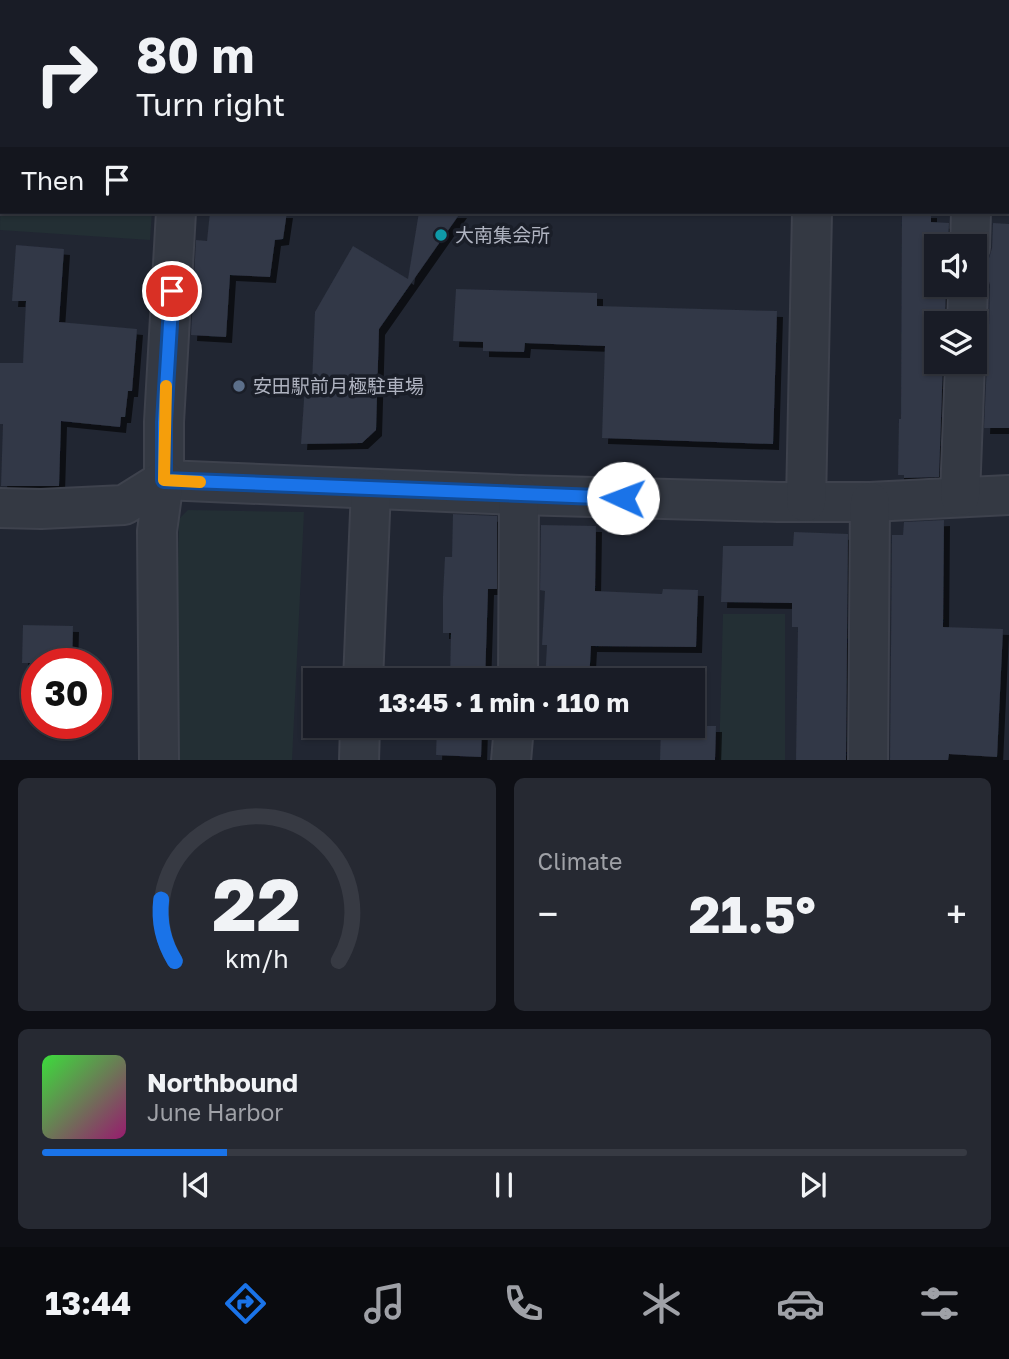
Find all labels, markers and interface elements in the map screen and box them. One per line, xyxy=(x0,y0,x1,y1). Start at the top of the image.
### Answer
text: 80 m xyxy=(136,25,254,84)
icon: right xyxy=(21,28,112,119)
text: Turn right xyxy=(136,85,285,123)
icon: arrive xyxy=(98,161,136,199)
text: Then xyxy=(21,165,84,196)
place label: 大南集会所 xyxy=(455,223,550,246)
marker: 大南集会所 xyxy=(433,227,449,243)
map controls xyxy=(924,234,987,374)
button: sound xyxy=(924,234,987,297)
pin xyxy=(142,261,202,321)
icon: arrive xyxy=(153,272,191,310)
button: layers xyxy=(924,311,987,374)
place label: 安田駅前月極駐車場 xyxy=(253,374,424,397)
marker: 安田駅前月極駐車場 xyxy=(231,378,247,394)
position arrow xyxy=(586,461,660,535)
speed limit sign: 30 xyxy=(21,648,112,739)
text: 13:45 · 1 min · 110 m xyxy=(379,687,629,718)
text: Climate xyxy=(538,847,622,875)
text: 22 xyxy=(212,860,301,947)
text: 21.5° xyxy=(689,882,816,944)
text: − xyxy=(538,891,558,936)
text: + xyxy=(946,891,967,936)
text: km/h xyxy=(225,942,289,973)
text: Northbound xyxy=(147,1067,298,1098)
text: June Harbor xyxy=(147,1098,283,1126)
icon: previous xyxy=(177,1166,215,1204)
icon: pause xyxy=(485,1166,523,1204)
icon: next xyxy=(794,1166,832,1204)
icon: directions xyxy=(221,1279,270,1328)
icon: music xyxy=(360,1279,409,1328)
icon: phone xyxy=(499,1279,548,1328)
icon: climate xyxy=(637,1279,686,1328)
icon: car xyxy=(776,1279,825,1328)
icon: filters xyxy=(915,1279,964,1328)
text: 13:44 xyxy=(45,1284,131,1322)

